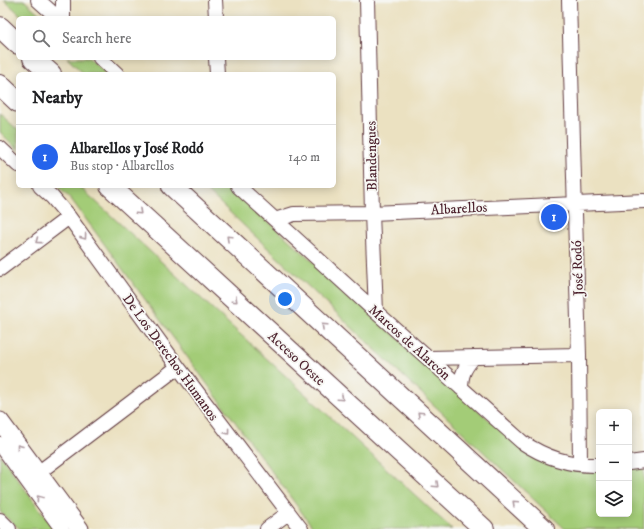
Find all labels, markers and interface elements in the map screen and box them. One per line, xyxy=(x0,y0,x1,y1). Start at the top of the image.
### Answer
search box xyxy=(16,16,336,60)
icon: search xyxy=(30,27,52,49)
text: Search here xyxy=(62,29,131,48)
text: Nearby xyxy=(32,87,82,109)
street label: Blandengues xyxy=(362,120,382,191)
text: Albarellos y José Rodó xyxy=(70,139,203,158)
text: 1 xyxy=(43,149,47,165)
text: 140 m xyxy=(288,149,320,165)
text: Bus stop · Albarellos xyxy=(70,158,174,174)
street label: Albarellos xyxy=(430,199,488,219)
pin: 1 xyxy=(541,202,567,232)
one-way arrow xyxy=(134,208,142,215)
one-way arrow xyxy=(79,232,86,239)
one-way arrow xyxy=(226,235,234,243)
one-way arrow xyxy=(36,236,43,243)
street label: José Rodó xyxy=(568,240,588,298)
your location xyxy=(275,289,295,309)
street label: De Los Derechos Humanos xyxy=(118,291,222,425)
one-way arrow xyxy=(230,296,237,303)
street label: Marcos de Alarcón xyxy=(364,301,455,385)
one-way arrow xyxy=(321,324,329,331)
street label: Acceso Oeste xyxy=(264,328,329,390)
one-way arrow xyxy=(336,393,344,400)
map controls xyxy=(596,409,632,517)
button: + xyxy=(596,409,632,445)
one-way arrow xyxy=(417,412,425,419)
one-way arrow xyxy=(222,427,229,434)
one-way arrow xyxy=(16,444,24,451)
button: − xyxy=(596,445,632,481)
one-way arrow xyxy=(432,481,439,488)
button: layers xyxy=(596,481,632,517)
one-way arrow xyxy=(37,495,44,502)
one-way arrow xyxy=(513,500,520,507)

